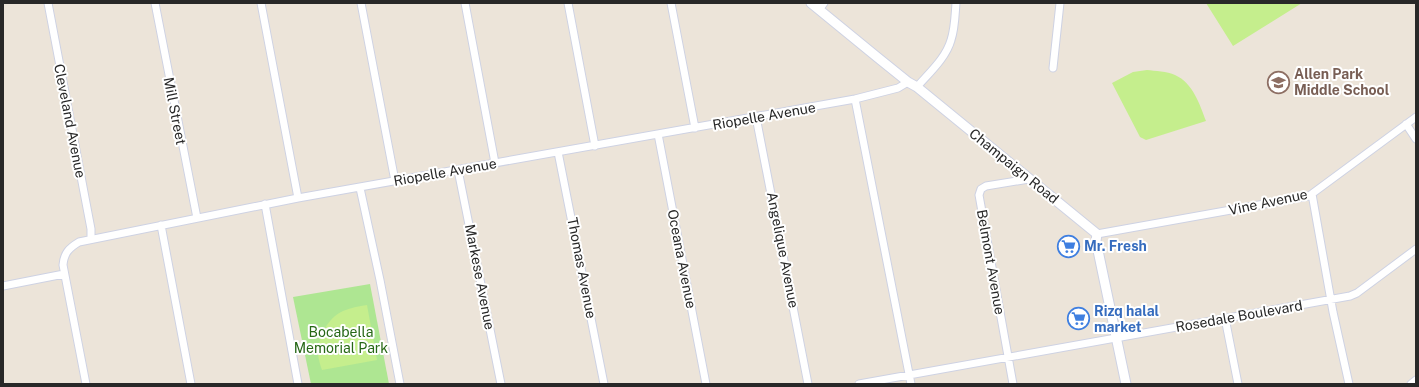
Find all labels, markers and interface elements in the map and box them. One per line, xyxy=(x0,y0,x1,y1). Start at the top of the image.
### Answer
street label: Cleveland Avenue xyxy=(51,63,89,180)
place label: Allen Park Middle School xyxy=(1294,66,1390,98)
school or university icon: Allen Park Middle School xyxy=(1266,69,1292,95)
street label: Mill Street xyxy=(161,76,189,146)
street label: Riopelle Avenue xyxy=(711,99,817,133)
street label: Champaign Road xyxy=(966,125,1062,207)
street label: Riopelle Avenue xyxy=(392,155,498,189)
street label: Vine Avenue xyxy=(1227,186,1309,218)
street label: Angelique Avenue xyxy=(764,191,802,309)
street label: Oceana Avenue xyxy=(665,208,699,310)
street label: Belmont Avenue xyxy=(974,208,1008,316)
street label: Thomas Avenue xyxy=(564,216,600,320)
street label: Markese Avenue xyxy=(462,223,498,331)
supermarket icon: Mr. Fresh xyxy=(1055,233,1081,259)
place label: Mr. Fresh xyxy=(1084,238,1147,254)
street label: Rosedale Boulevard xyxy=(1174,297,1304,335)
place label: Rizq halal market xyxy=(1094,303,1160,335)
supermarket icon: Rizq halal market xyxy=(1066,306,1092,332)
park label: Bocabella Memorial Park xyxy=(294,324,388,356)

